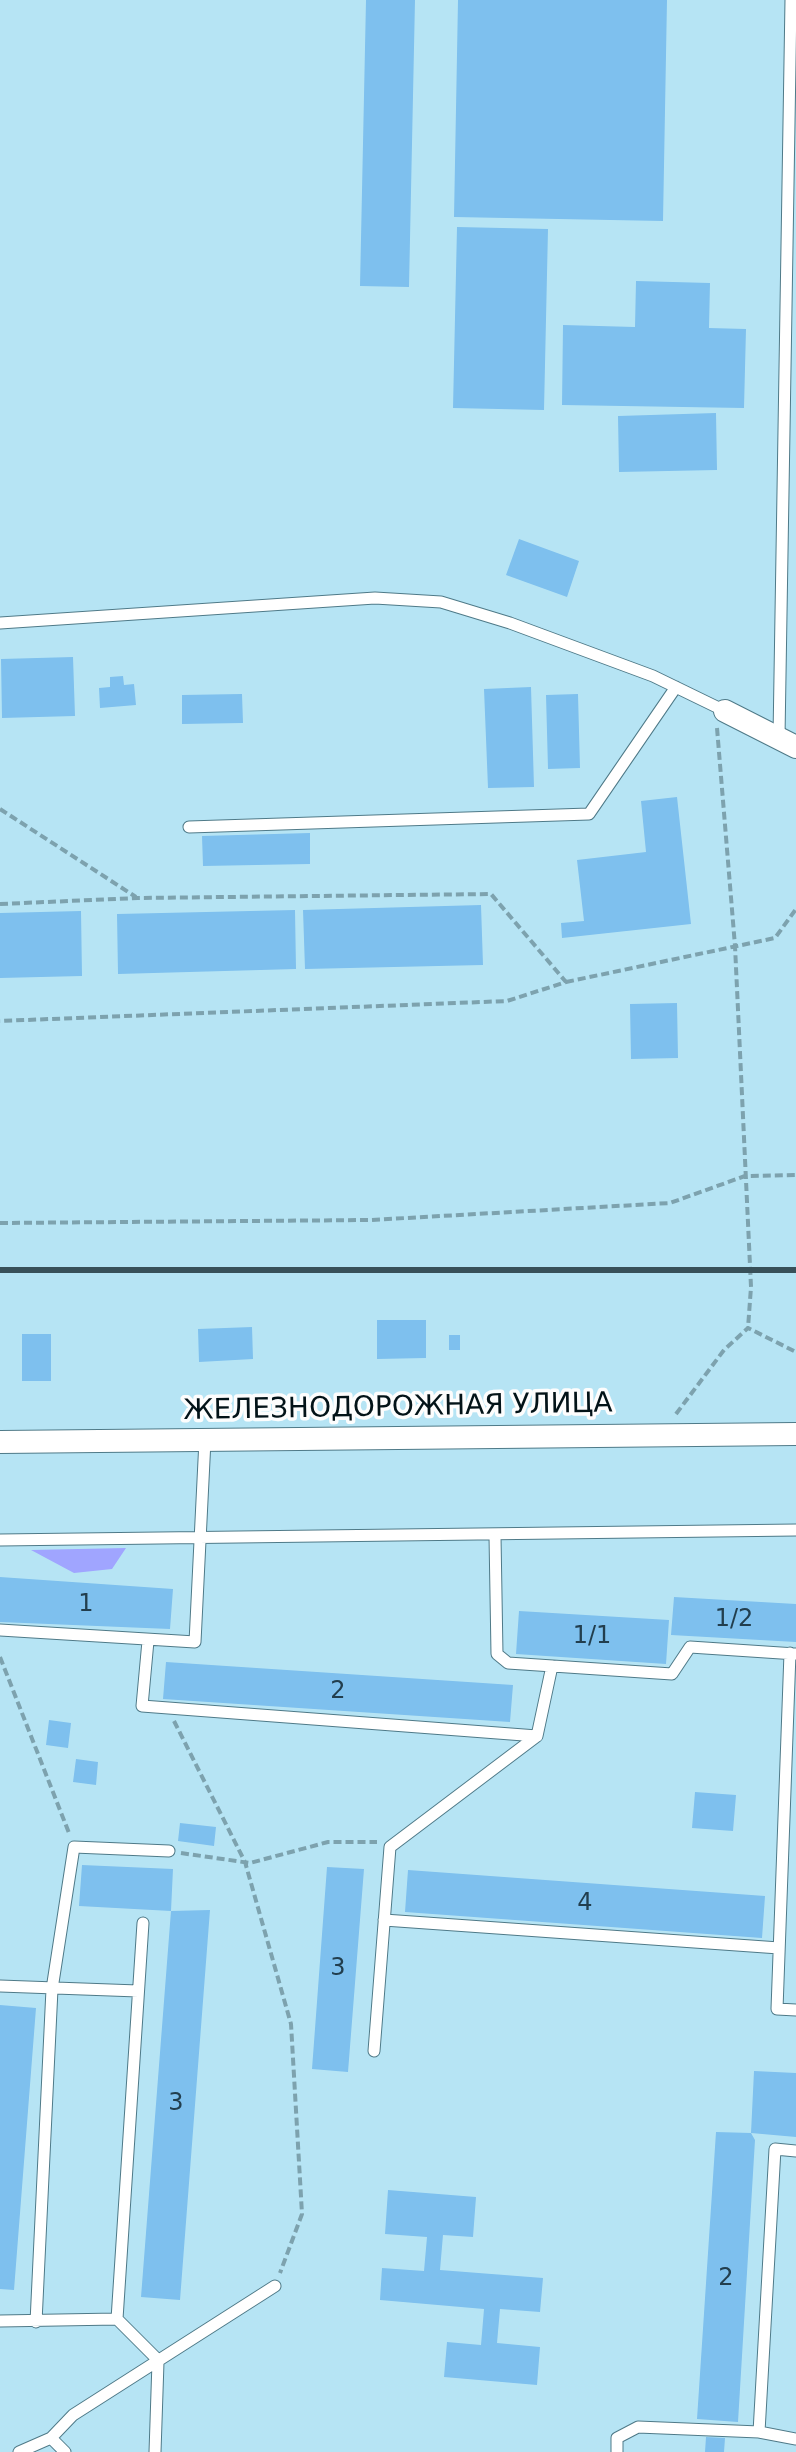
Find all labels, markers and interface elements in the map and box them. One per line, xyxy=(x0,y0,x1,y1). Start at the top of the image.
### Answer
street label: ЖЕЛЕЗНОДОРОЖНАЯ УЛИЦА xyxy=(183,1387,613,1429)
house number: 1 xyxy=(78,1591,94,1619)
house number: 1/2 xyxy=(715,1606,753,1634)
house number: 1/1 xyxy=(573,1623,611,1651)
house number: 2 xyxy=(330,1678,346,1706)
house number: 4 xyxy=(577,1890,593,1918)
house number: 3 xyxy=(330,1955,346,1983)
house number: 3 xyxy=(168,2090,184,2118)
house number: 2 xyxy=(718,2265,734,2293)

